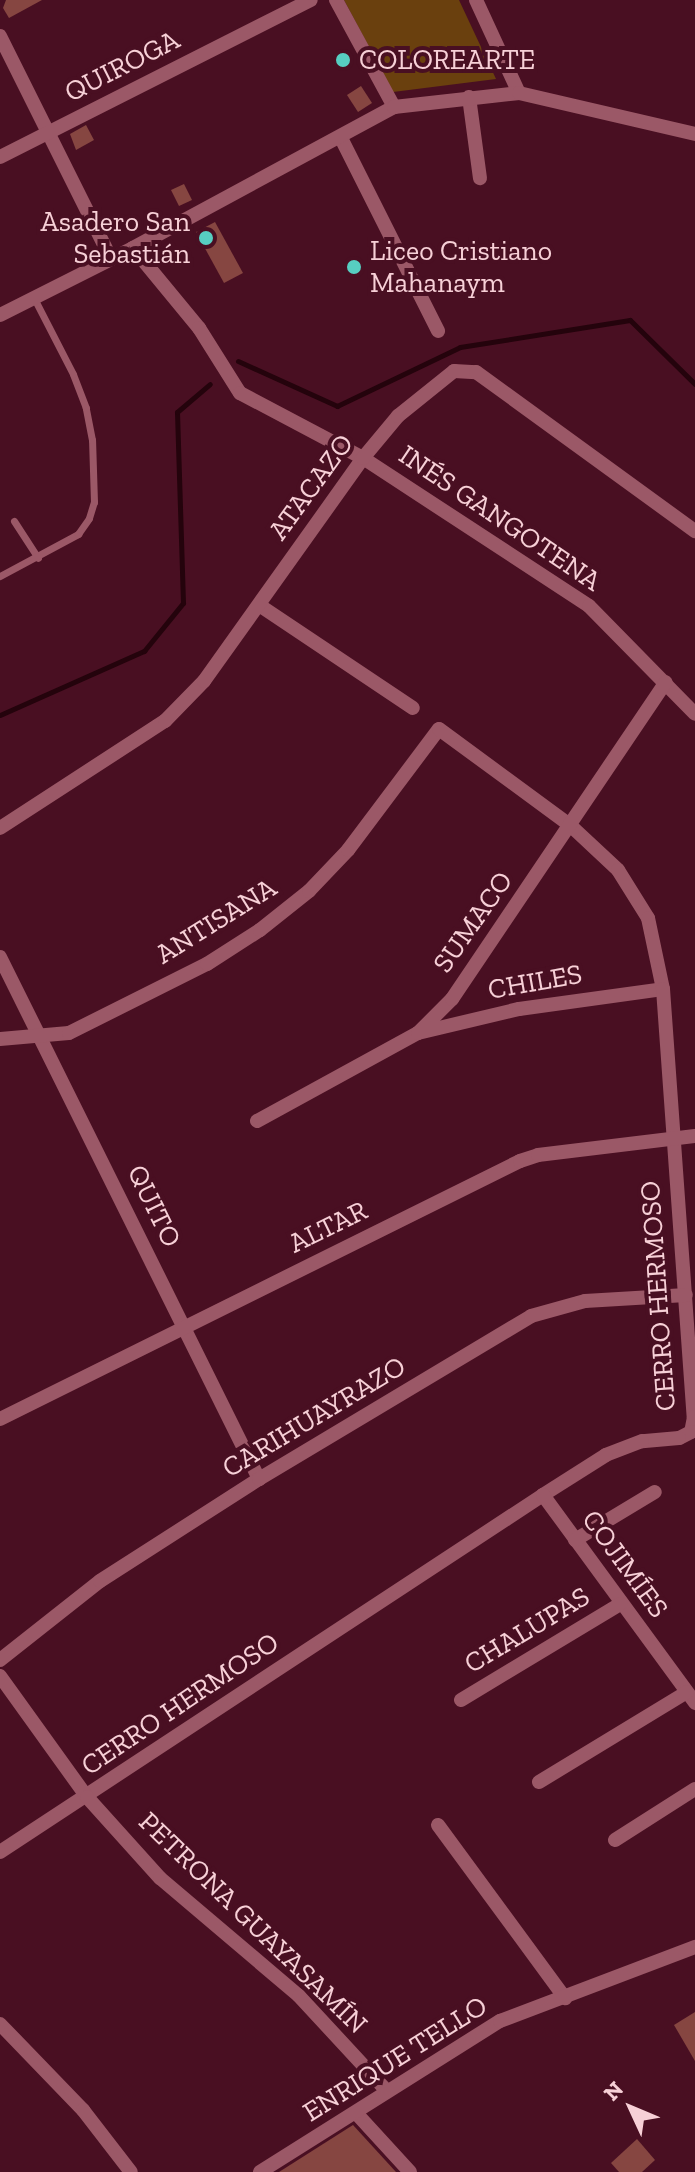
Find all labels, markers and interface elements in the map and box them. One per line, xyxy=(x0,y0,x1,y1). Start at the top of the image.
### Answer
street label: QUIROGA xyxy=(59,23,185,109)
place label: COLOREARTE xyxy=(359,43,535,77)
marker: COLOREARTE xyxy=(334,51,352,69)
place label: Asadero San Sebastián xyxy=(41,205,190,271)
marker: Asadero San Sebastián xyxy=(197,229,215,247)
place label: Liceo Cristiano Mahanaym xyxy=(370,234,552,300)
marker: Liceo Cristiano Mahanaym xyxy=(345,258,363,276)
street label: ATACAZO xyxy=(261,428,361,546)
street label: INÉS GANGOTENA xyxy=(392,438,608,598)
street label: SUMACO xyxy=(426,865,520,979)
street label: ANTISANA xyxy=(149,871,283,971)
street label: CHILES xyxy=(485,957,585,1007)
street label: QUITO xyxy=(120,1159,188,1253)
street label: CERRO HERMOSO xyxy=(633,1180,683,1412)
street label: ALTAR xyxy=(283,1194,373,1260)
street label: CARIHUAYRAZO xyxy=(216,1349,412,1485)
street label: COJIMÍES xyxy=(575,1504,675,1624)
street label: CHALUPAS xyxy=(458,1580,596,1680)
street label: CERRO HERMOSO xyxy=(75,1626,285,1782)
street label: PETRONA GUAYASAMÍN xyxy=(131,1805,375,2041)
street label: ENRIQUE TELLO xyxy=(297,1989,493,2129)
north arrow xyxy=(591,2068,671,2148)
text: N xyxy=(598,2076,629,2106)

